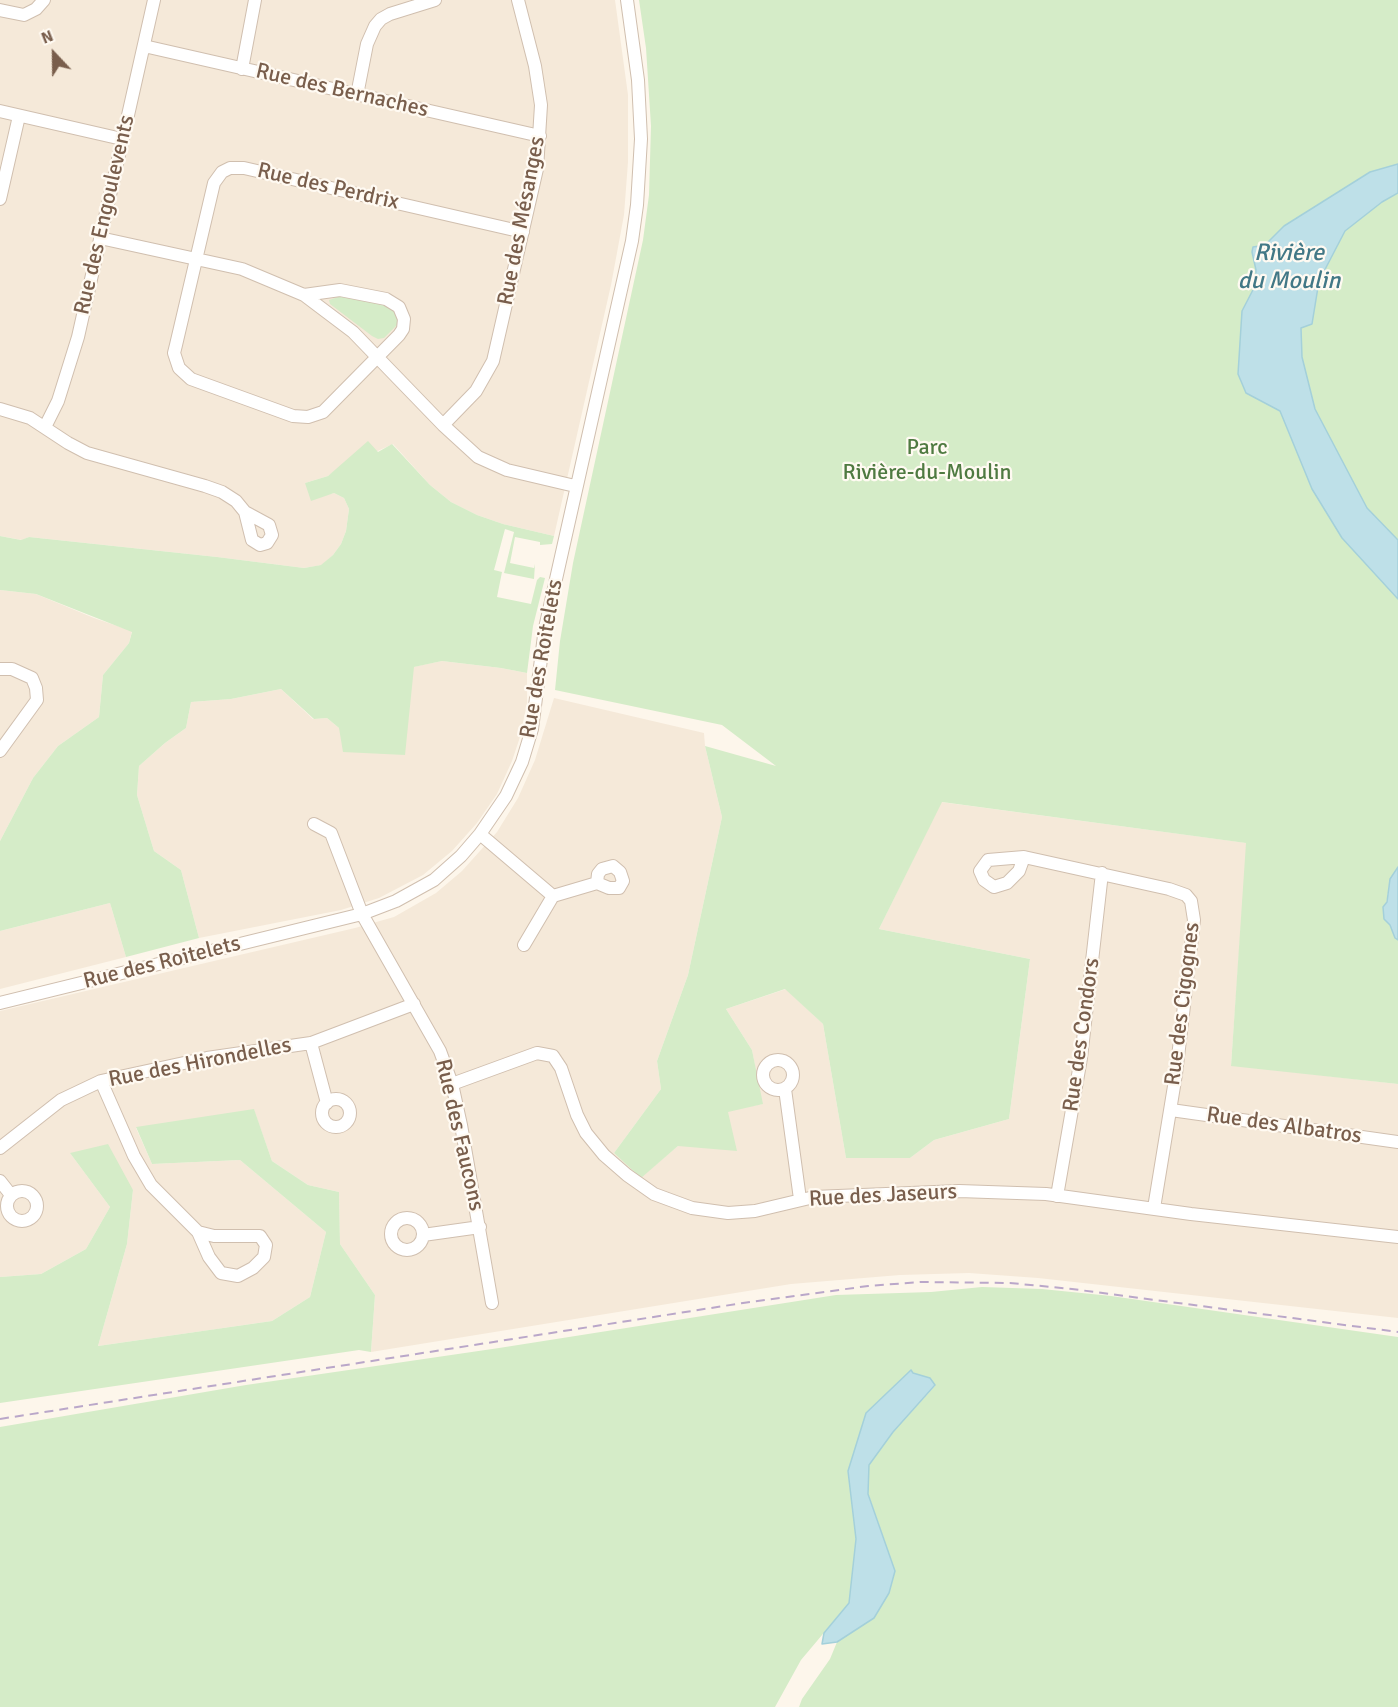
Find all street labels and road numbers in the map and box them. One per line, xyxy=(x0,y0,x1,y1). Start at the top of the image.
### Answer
street label: Rue des Bernaches xyxy=(253,58,431,124)
street label: Rue des Engoulevents xyxy=(69,113,141,317)
street label: Rue des Mésanges xyxy=(493,134,551,308)
street label: Rue des Perdrix xyxy=(255,158,401,216)
street label: Rue des Roitelets xyxy=(515,577,569,741)
street label: Rue des Cigognes xyxy=(1160,921,1206,1087)
street label: Rue des Roitelets xyxy=(81,931,243,995)
street label: Rue des Condors xyxy=(1058,956,1106,1114)
street label: Rue des Hirondelles xyxy=(106,1032,294,1094)
street label: Rue des Faucons xyxy=(429,1057,489,1213)
street label: Rue des Albatros xyxy=(1205,1102,1363,1150)
street label: Rue des Jaseurs xyxy=(808,1179,958,1213)

